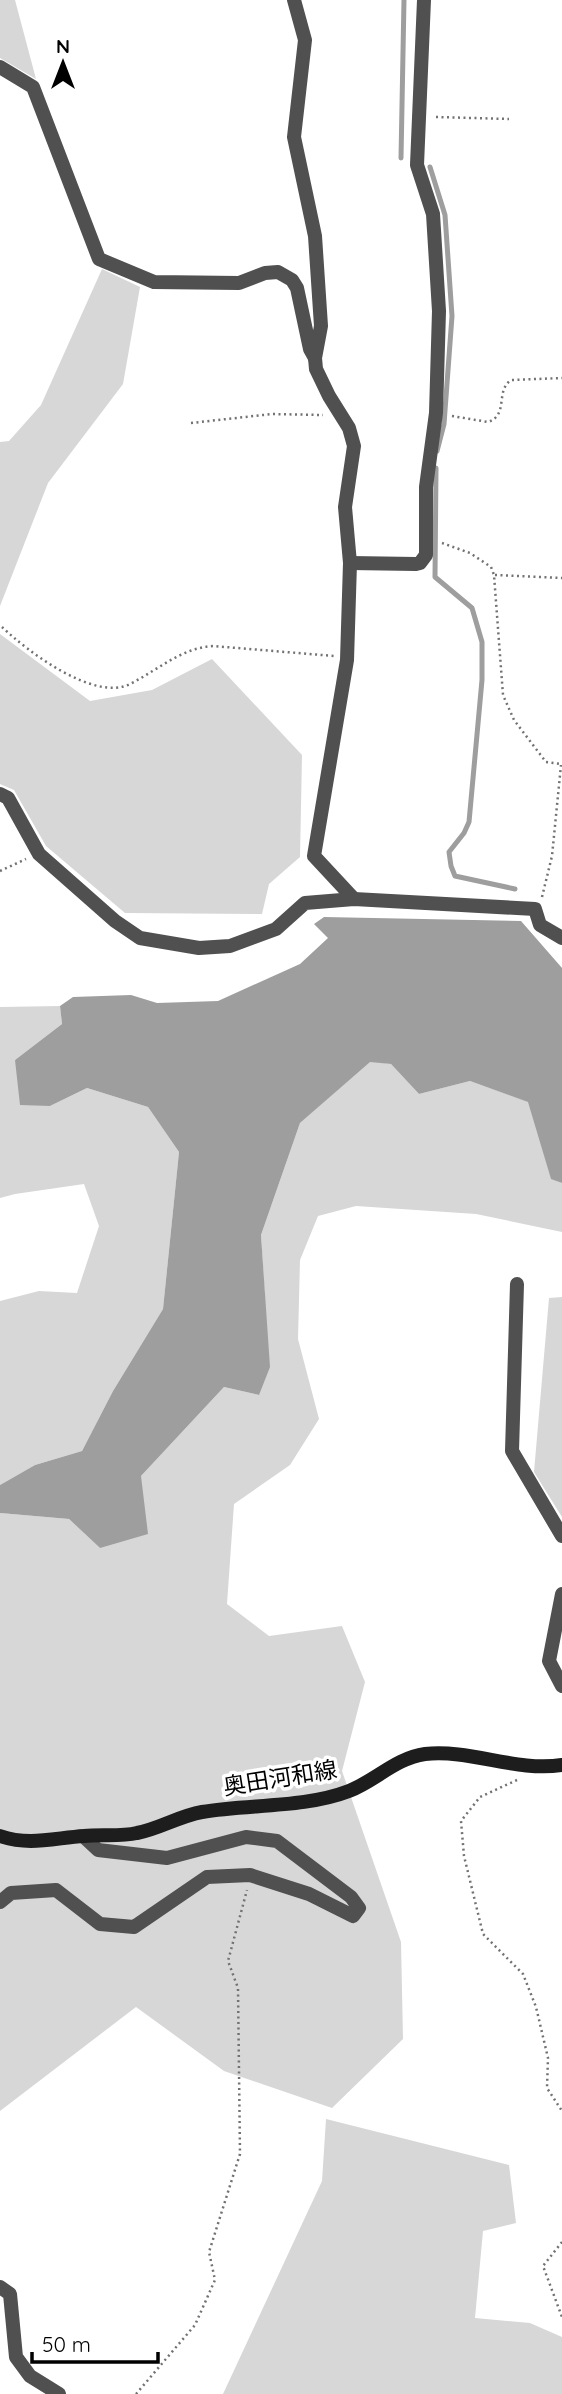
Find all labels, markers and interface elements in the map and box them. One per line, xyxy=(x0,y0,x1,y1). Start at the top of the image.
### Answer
north arrow xyxy=(28,28,98,98)
text: N xyxy=(56,34,70,58)
street label: 奥田河和線 xyxy=(221,1754,339,1801)
scale bar xyxy=(32,2320,158,2364)
text: 50 m xyxy=(42,2331,91,2357)

